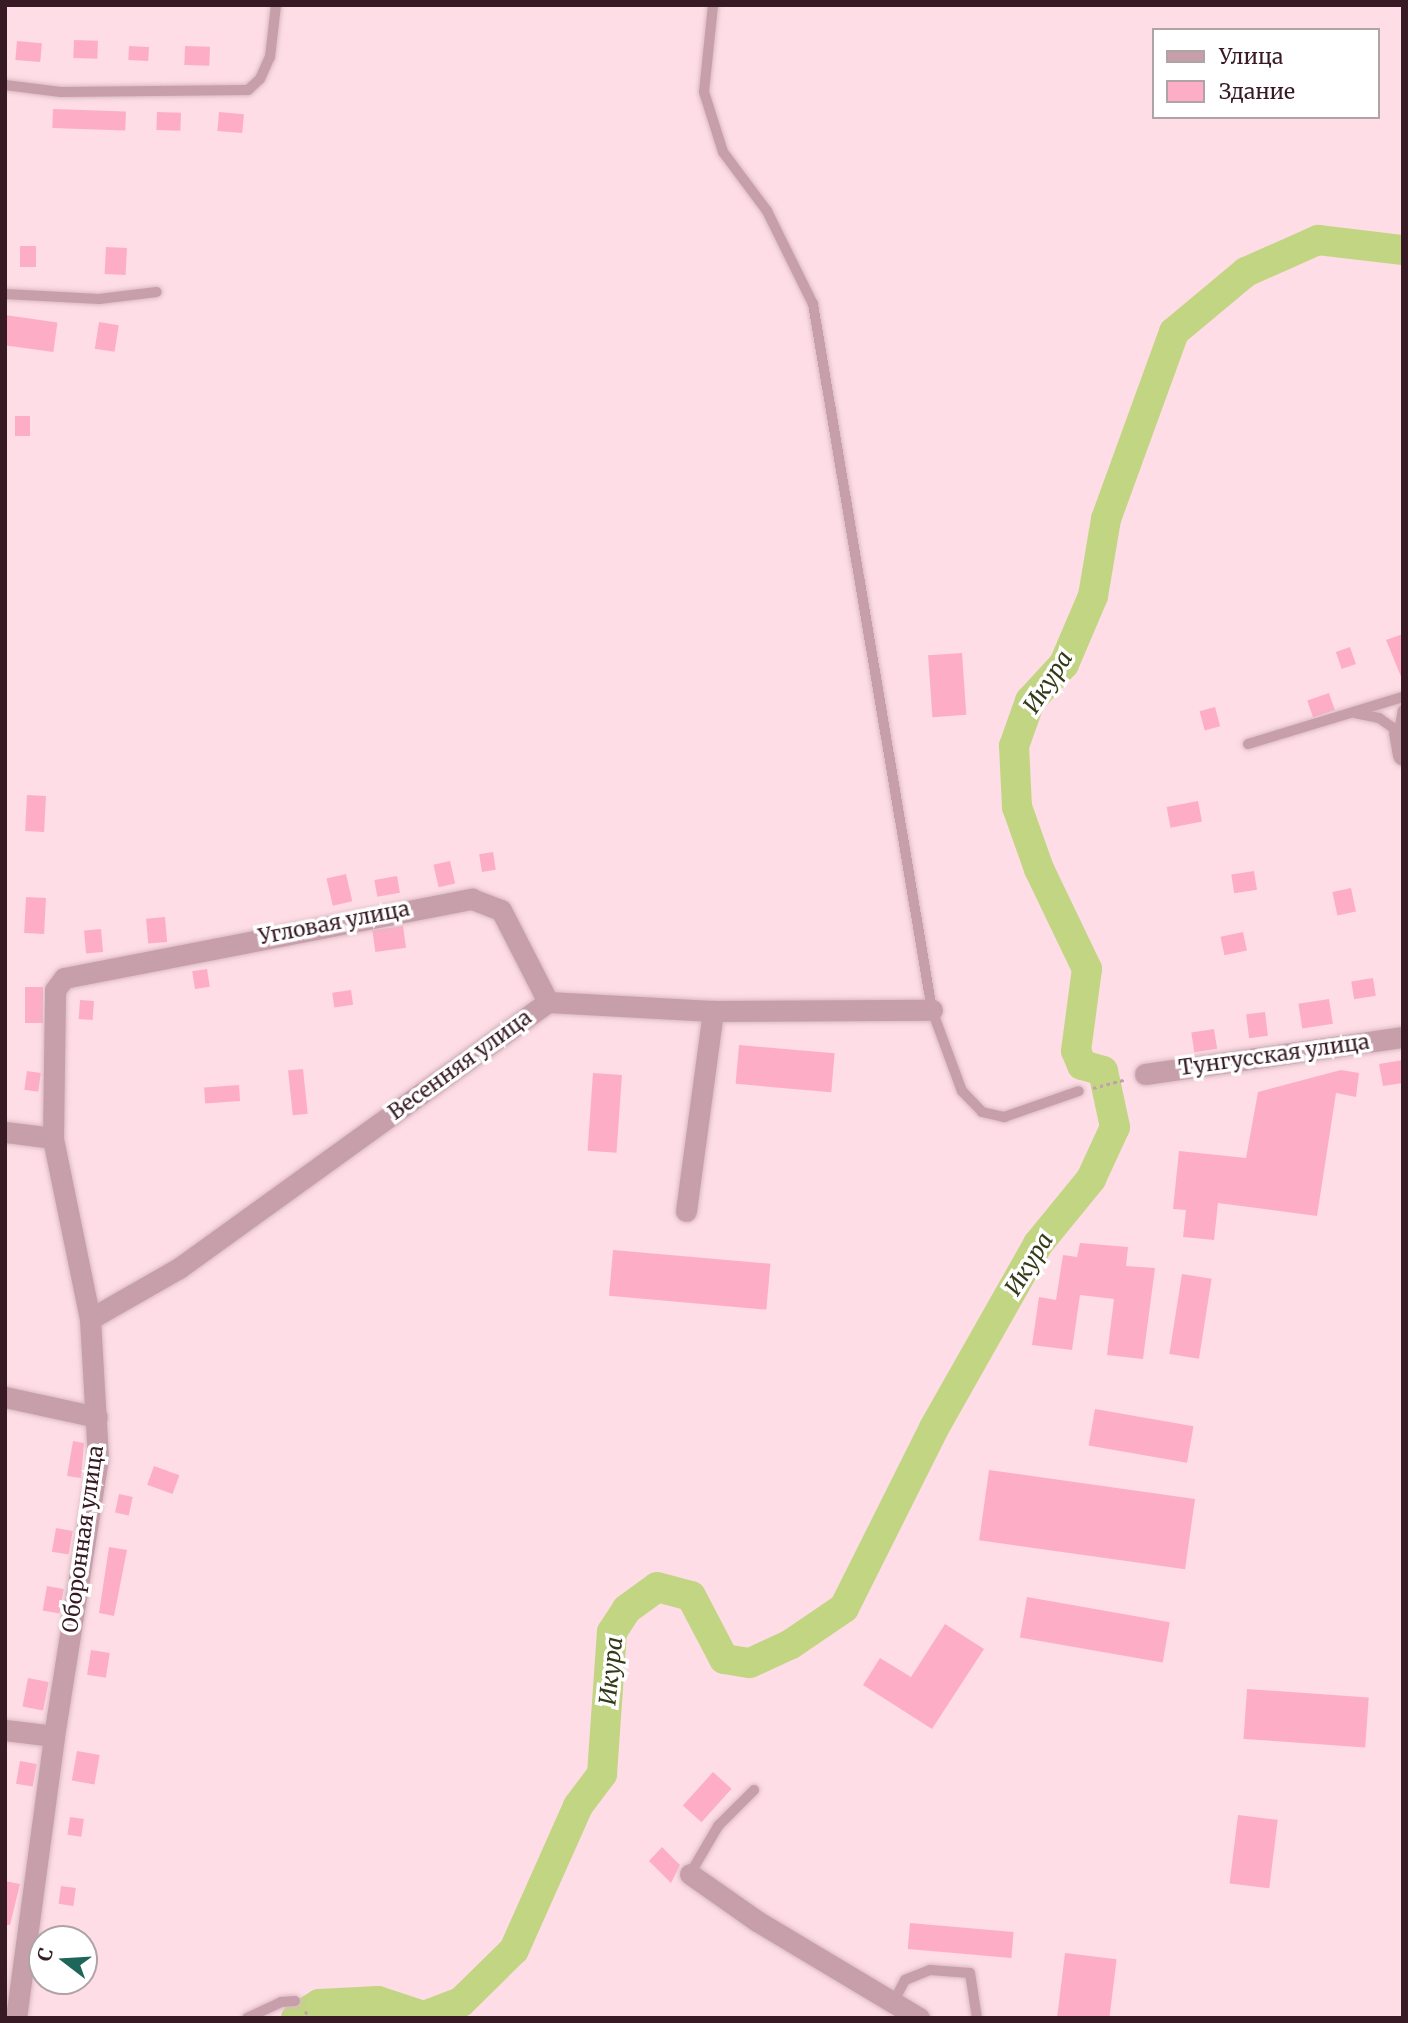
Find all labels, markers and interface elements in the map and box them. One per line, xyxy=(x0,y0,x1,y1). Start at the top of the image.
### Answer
legend xyxy=(1152,28,1380,119)
text: Улица xyxy=(1219,43,1283,70)
text: Здание xyxy=(1219,78,1295,105)
water label: Икура xyxy=(1018,646,1078,718)
street label: Угловая улица xyxy=(256,896,412,950)
street label: Весенняя улица xyxy=(384,1005,536,1125)
street label: Тунгусская улица xyxy=(1177,1029,1371,1081)
water label: Икура xyxy=(999,1228,1059,1300)
street label: Оборонная улица xyxy=(57,1444,109,1634)
water label: Икура xyxy=(594,1635,628,1707)
north arrow xyxy=(28,1925,98,1995)
text: С xyxy=(32,1945,58,1964)

